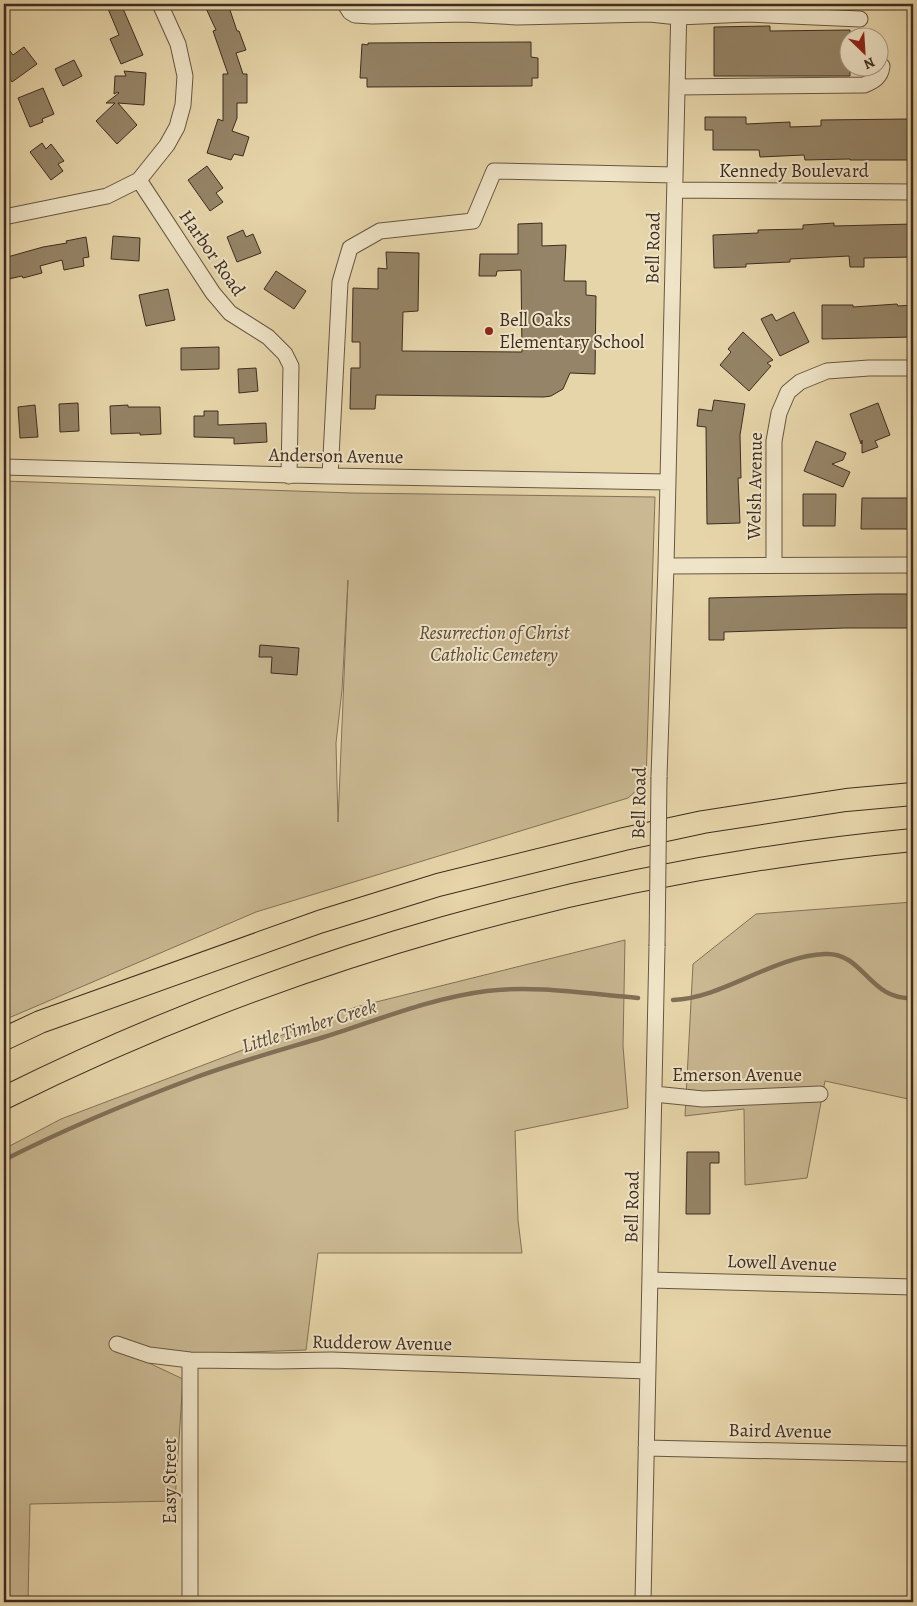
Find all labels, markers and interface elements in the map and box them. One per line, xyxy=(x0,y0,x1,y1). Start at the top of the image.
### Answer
north arrow xyxy=(840,28,890,78)
text: N xyxy=(861,53,878,74)
street label: Kennedy Boulevard xyxy=(719,158,870,184)
street label: Harbor Road xyxy=(173,205,252,302)
street label: Bell Road xyxy=(639,211,667,284)
place label: Bell Oaks Elementary School xyxy=(499,307,645,355)
marker: Bell Oaks Elementary School xyxy=(483,325,495,337)
street label: Welsh Avenue xyxy=(741,432,769,541)
street label: Anderson Avenue xyxy=(267,442,404,470)
park label: Resurrection of Christ Catholic Cemetery xyxy=(419,620,571,668)
street label: Bell Road xyxy=(625,766,653,839)
water label: Little Timber Creek xyxy=(238,993,380,1059)
street label: Emerson Avenue xyxy=(672,1062,802,1088)
street label: Bell Road xyxy=(618,1170,646,1243)
street label: Lowell Avenue xyxy=(727,1248,837,1278)
street label: Rudderow Avenue xyxy=(312,1329,452,1357)
street label: Baird Avenue xyxy=(728,1417,832,1445)
street label: Easy Street xyxy=(157,1438,183,1524)

